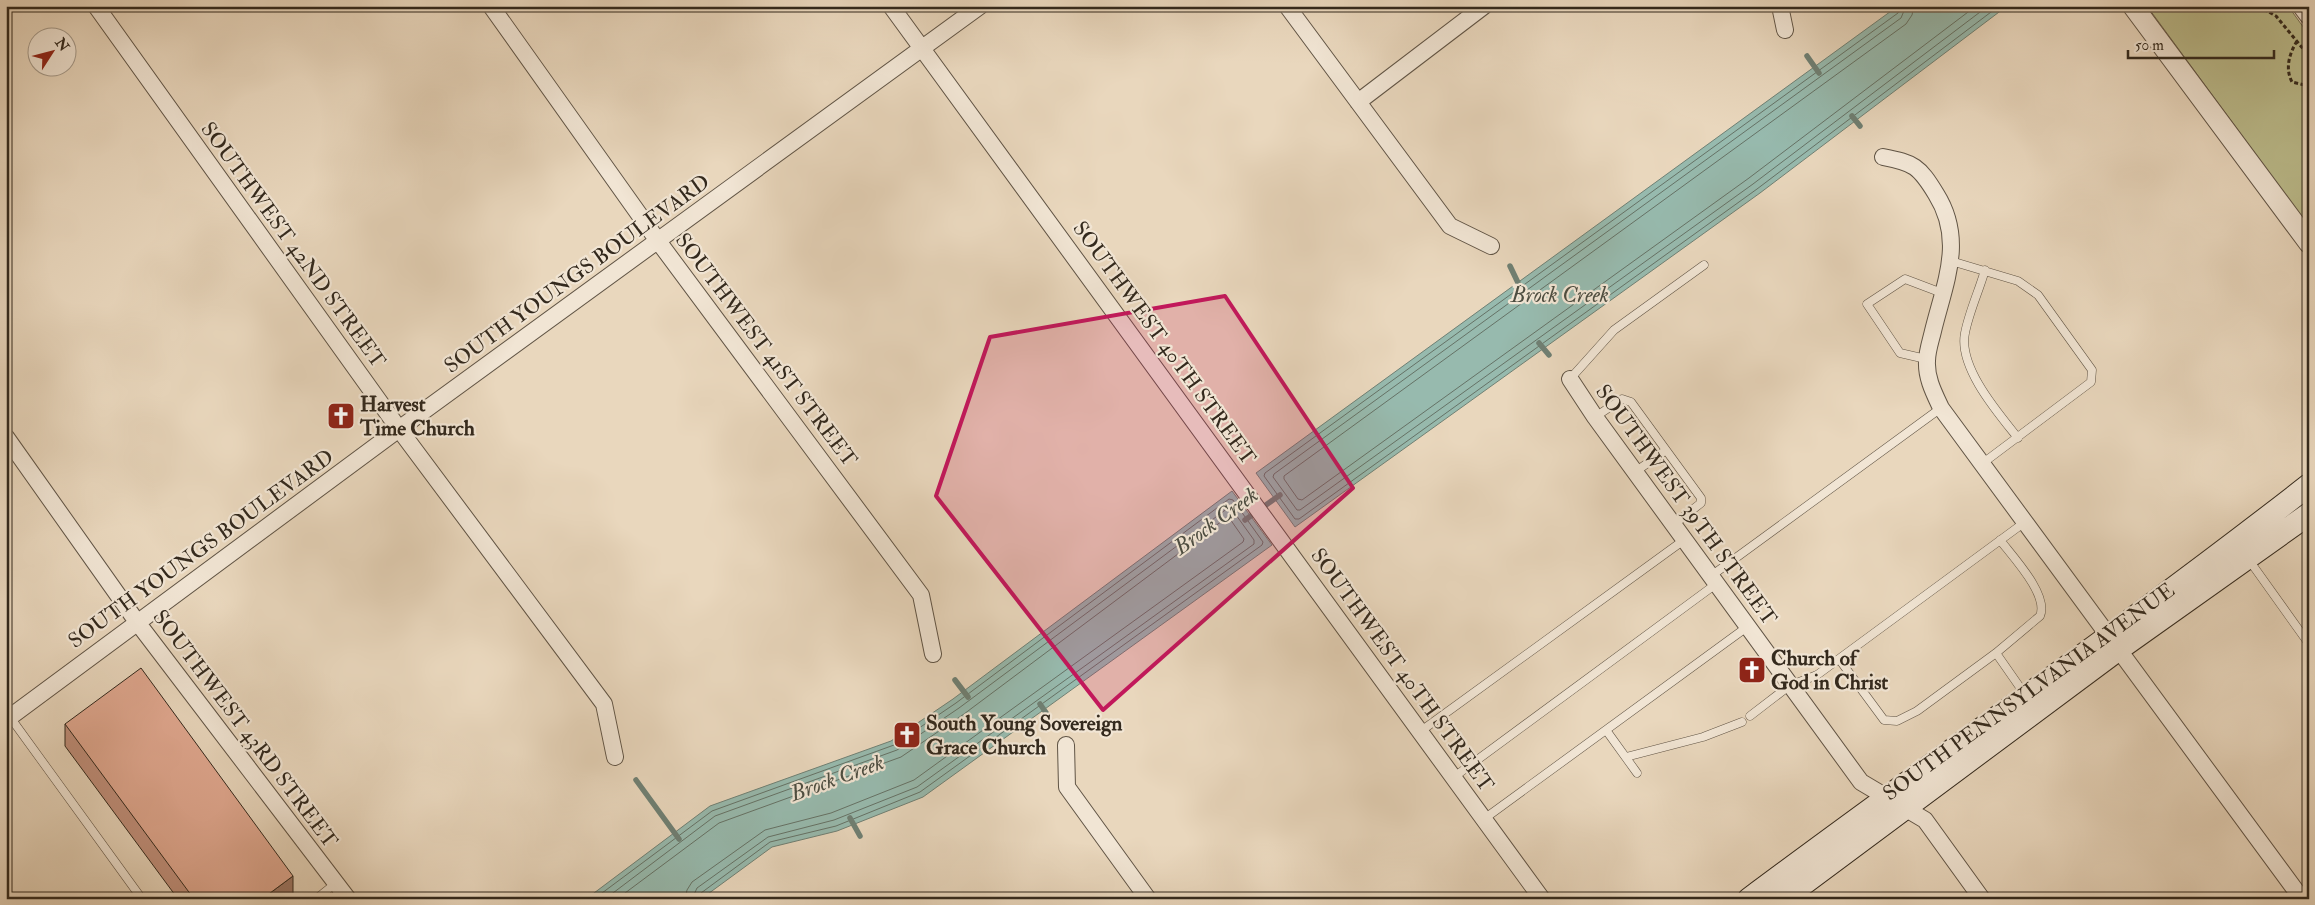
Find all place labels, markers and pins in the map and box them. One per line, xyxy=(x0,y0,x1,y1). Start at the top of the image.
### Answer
place label: Harvest Time Church xyxy=(359,391,475,442)
church icon: Harvest Time Church xyxy=(326,401,356,431)
place label: Church of God in Christ xyxy=(1771,645,1888,696)
church icon: Church of God in Christ xyxy=(1737,655,1767,685)
place label: South Young Sovereign Grace Church xyxy=(926,710,1123,761)
church icon: South Young Sovereign Grace Church xyxy=(892,720,922,750)

